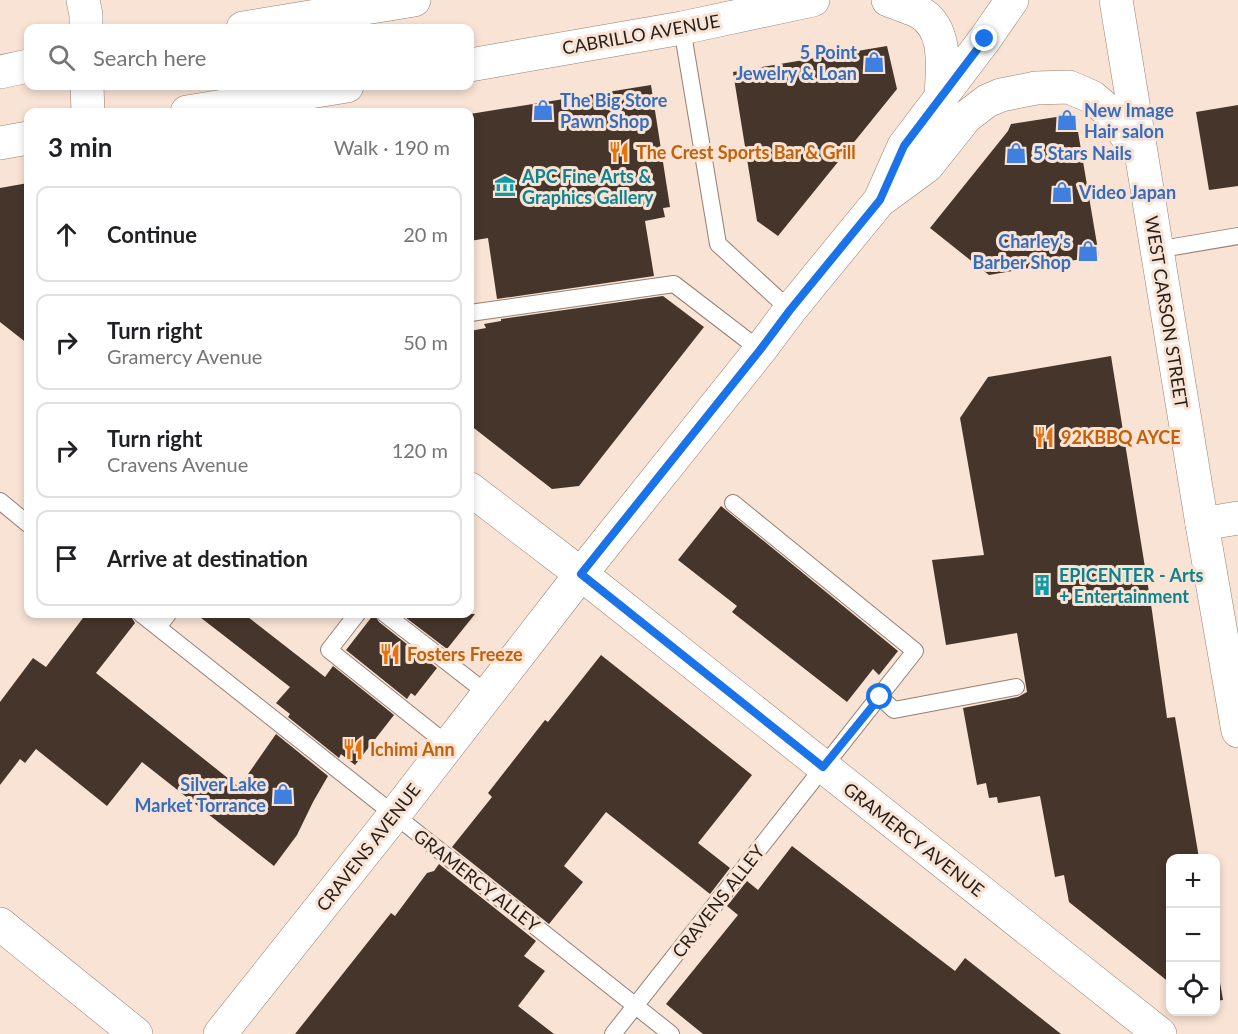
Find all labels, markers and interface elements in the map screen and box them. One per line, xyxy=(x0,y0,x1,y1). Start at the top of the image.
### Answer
street label: CABRILLO AVENUE xyxy=(560,9,722,59)
search box xyxy=(24,24,474,90)
route end xyxy=(971,25,997,51)
icon: search xyxy=(45,41,78,74)
place label: 5 Point Jewelry & Loan xyxy=(736,41,857,84)
text: Search here xyxy=(93,44,206,71)
shop icon: 5 Point Jewelry & Loan xyxy=(862,50,886,74)
place label: The Big Store Pawn Shop xyxy=(560,89,668,132)
shop icon: The Big Store Pawn Shop xyxy=(531,98,555,122)
place label: New Image Hair salon xyxy=(1084,99,1174,142)
shop icon: New Image Hair salon xyxy=(1055,108,1079,132)
text: 3 min xyxy=(48,131,112,163)
text: Walk · 190 m xyxy=(334,135,450,159)
restaurant icon: The Crest Sports Bar & Grill xyxy=(607,140,631,164)
place label: The Crest Sports Bar & Grill xyxy=(636,141,856,163)
shop icon: 5 Stars Nails xyxy=(1004,141,1028,165)
place label: 5 Stars Nails xyxy=(1033,142,1132,164)
place label: APC Fine Arts & Graphics Gallery xyxy=(521,165,654,208)
museum icon: APC Fine Arts & Graphics Gallery xyxy=(493,174,517,198)
shop icon: Video Japan xyxy=(1050,180,1074,204)
place label: Video Japan xyxy=(1078,181,1176,203)
street label: WEST CARSON STREET xyxy=(1141,214,1193,410)
icon: ahead xyxy=(50,218,83,251)
text: Continue xyxy=(107,221,197,248)
text: 20 m xyxy=(403,222,448,246)
place label: Charley's Barber Shop xyxy=(972,230,1071,273)
shop icon: Charley's Barber Shop xyxy=(1076,239,1100,263)
text: Turn right xyxy=(107,317,202,344)
icon: right xyxy=(50,326,83,359)
text: 50 m xyxy=(403,330,448,354)
text: Gramercy Avenue xyxy=(107,344,262,368)
text: Turn right xyxy=(107,425,202,452)
restaurant icon: 92KBBQ AYCE xyxy=(1032,425,1056,449)
place label: 92KBBQ AYCE xyxy=(1061,426,1181,448)
icon: right xyxy=(50,434,83,467)
text: 120 m xyxy=(392,438,448,462)
text: Cravens Avenue xyxy=(107,452,248,476)
icon: arrive xyxy=(50,542,83,575)
text: Arrive at destination xyxy=(107,545,308,572)
place label: EPICENTER - Arts + Entertainment xyxy=(1059,564,1203,607)
building icon: EPICENTER - Arts + Entertainment xyxy=(1030,573,1054,597)
restaurant icon: Fosters Freeze xyxy=(378,642,402,666)
place label: Fosters Freeze xyxy=(407,643,523,665)
route start xyxy=(866,683,892,709)
restaurant icon: Ichimi Ann xyxy=(341,737,365,761)
place label: Ichimi Ann xyxy=(370,738,455,760)
place label: Silver Lake Market Torrance xyxy=(134,773,266,816)
street label: GRAMERCY AVENUE xyxy=(839,777,989,901)
street label: CRAVENS AVENUE xyxy=(311,779,425,915)
shop icon: Silver Lake Market Torrance xyxy=(271,782,295,806)
street label: GRAMERCY ALLEY xyxy=(410,824,545,936)
street label: CRAVENS ALLEY xyxy=(667,840,769,962)
map controls xyxy=(1166,854,1220,1016)
button: + xyxy=(1166,854,1220,908)
button: − xyxy=(1166,908,1220,962)
button: locate xyxy=(1166,962,1220,1016)

